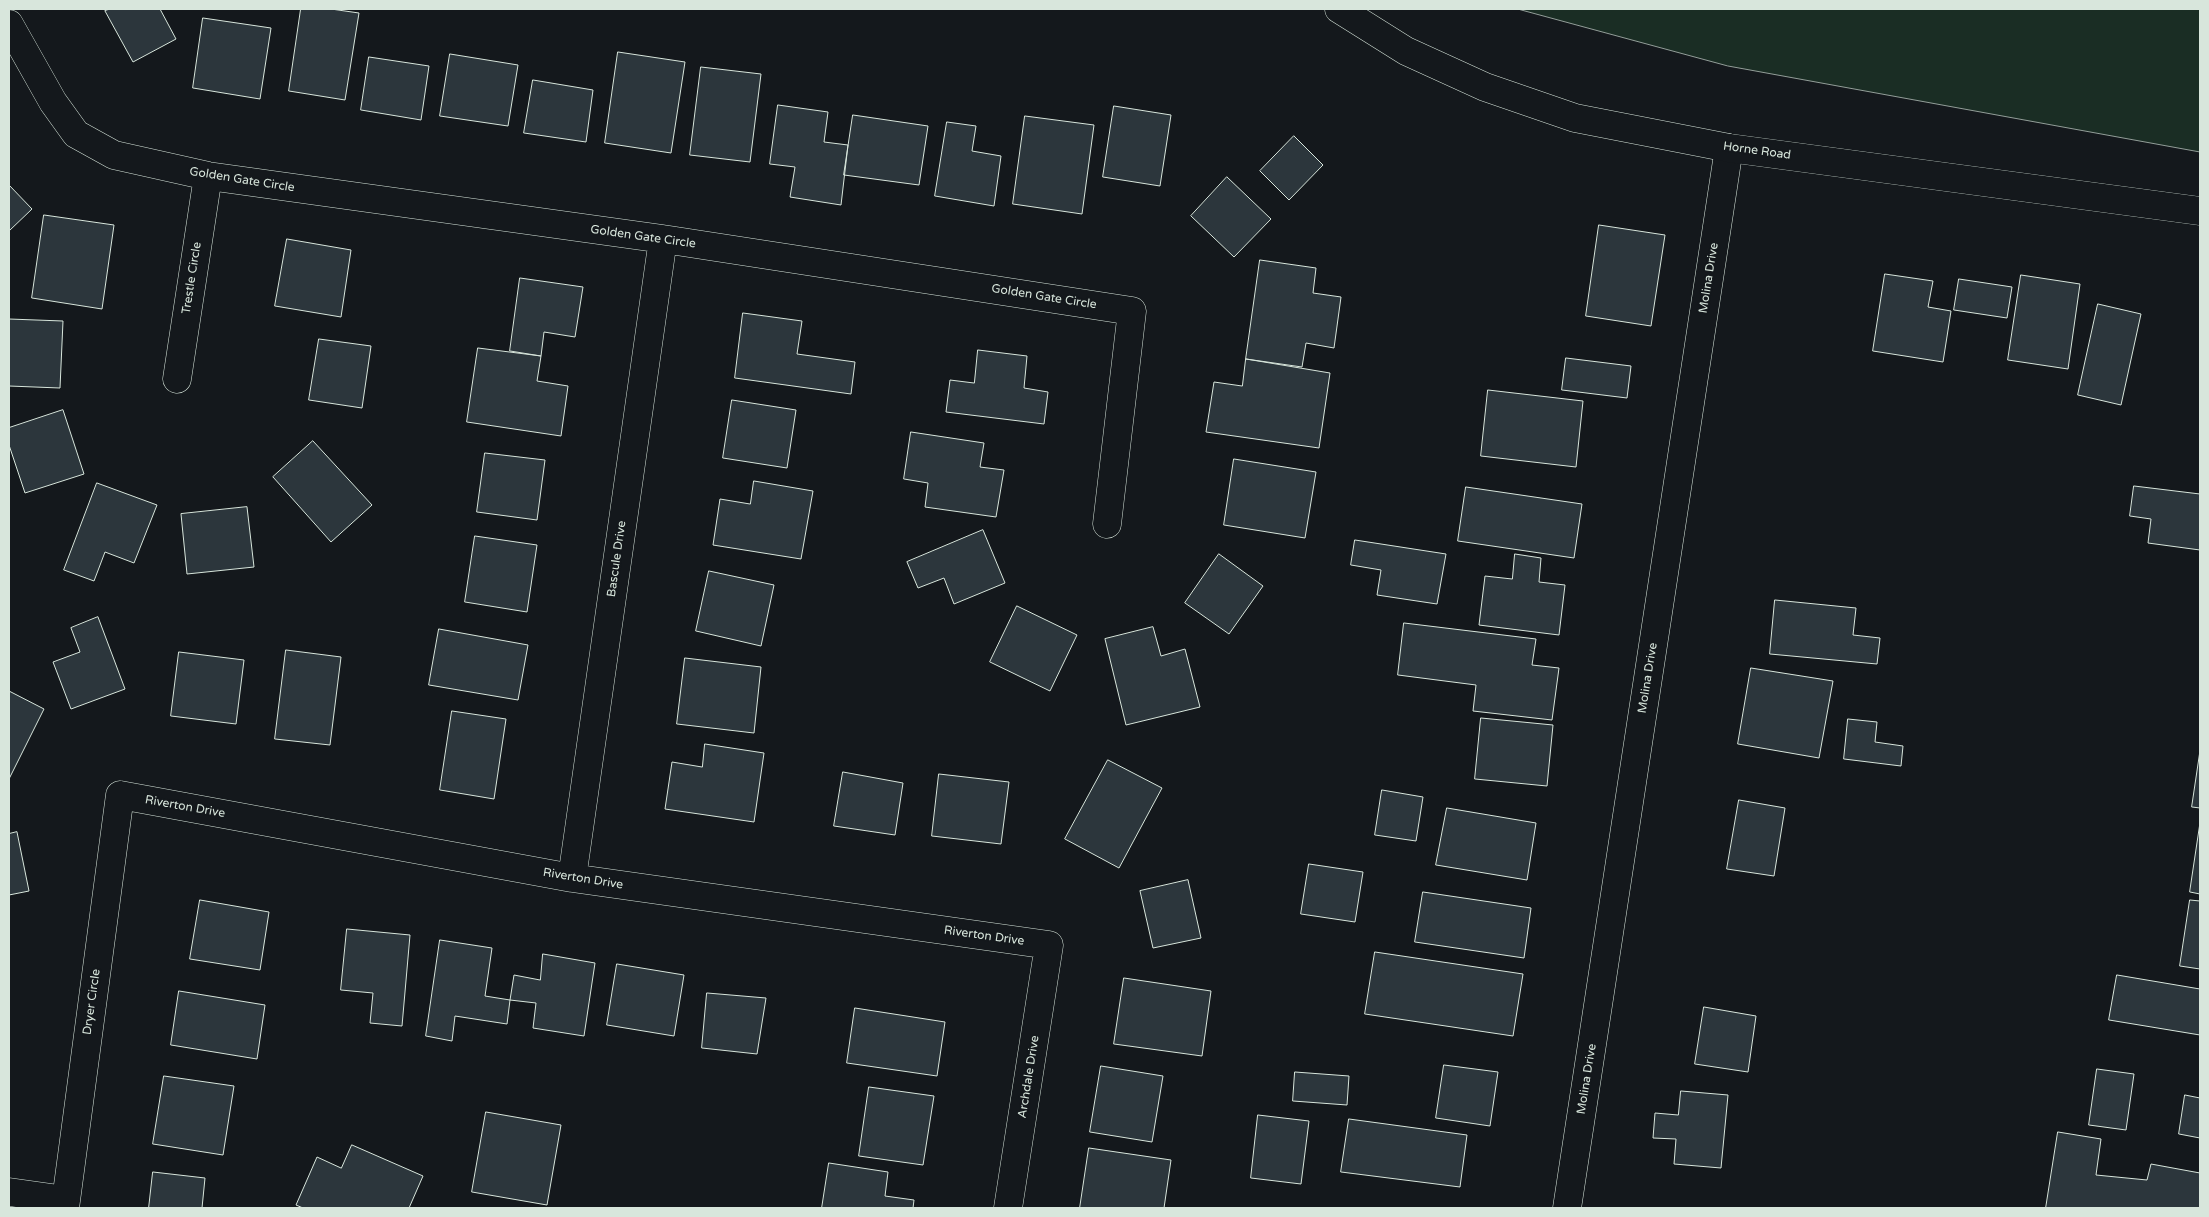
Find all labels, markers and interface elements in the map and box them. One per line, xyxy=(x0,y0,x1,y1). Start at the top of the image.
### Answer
street label: Horne Road xyxy=(1722,139,1792,163)
street label: Golden Gate Circle xyxy=(188,165,296,195)
street label: Golden Gate Circle xyxy=(589,222,697,252)
street label: Trestle Circle xyxy=(179,241,205,315)
street label: Molina Drive xyxy=(1696,242,1722,314)
street label: Golden Gate Circle xyxy=(990,282,1098,312)
street label: Bascule Drive xyxy=(605,520,629,598)
street label: Molina Drive xyxy=(1635,642,1661,714)
street label: Riverton Drive xyxy=(144,793,226,821)
street label: Riverton Drive xyxy=(542,866,624,892)
street label: Riverton Drive xyxy=(943,923,1025,949)
street label: Dryer Circle xyxy=(80,968,104,1036)
street label: Archdale Drive xyxy=(1015,1035,1043,1119)
street label: Molina Drive xyxy=(1574,1043,1600,1115)

